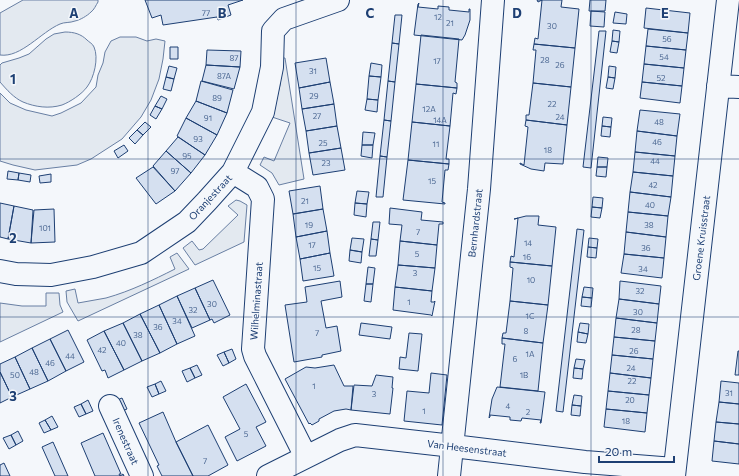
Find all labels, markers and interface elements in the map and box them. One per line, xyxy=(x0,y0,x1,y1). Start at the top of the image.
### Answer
text: A xyxy=(69,5,79,21)
text: B xyxy=(218,5,227,21)
text: C xyxy=(366,5,375,21)
text: D xyxy=(512,5,522,21)
text: E xyxy=(661,5,669,21)
house number: 77 xyxy=(202,8,210,18)
house number: 12 xyxy=(434,12,442,22)
house number: 21 xyxy=(446,18,454,28)
house number: 30 xyxy=(547,21,557,31)
house number: 56 xyxy=(662,34,672,44)
house number: 54 xyxy=(659,52,669,62)
house number: 87 xyxy=(229,53,239,63)
house number: 28 xyxy=(540,55,550,65)
house number: 17 xyxy=(433,56,441,66)
house number: 26 xyxy=(555,60,565,70)
house number: 31 xyxy=(309,66,317,76)
text: 1 xyxy=(10,71,16,87)
house number: 87A xyxy=(217,71,231,81)
house number: 52 xyxy=(656,73,666,83)
house number: 29 xyxy=(309,91,319,101)
house number: 89 xyxy=(212,93,222,103)
house number: 22 xyxy=(548,99,557,109)
house number: 12A xyxy=(422,104,436,114)
house number: 27 xyxy=(313,111,321,121)
house number: 24 xyxy=(555,112,565,122)
house number: 91 xyxy=(204,113,212,123)
house number: 14A xyxy=(433,115,447,125)
house number: 48 xyxy=(654,117,664,127)
house number: 93 xyxy=(193,134,203,144)
house number: 46 xyxy=(652,137,662,147)
house number: 25 xyxy=(318,138,328,148)
house number: 11 xyxy=(433,139,439,149)
house number: 18 xyxy=(544,145,552,155)
house number: 95 xyxy=(182,151,192,161)
house number: 44 xyxy=(650,156,660,166)
house number: 23 xyxy=(322,158,331,168)
house number: 97 xyxy=(170,166,180,176)
street label: Oranjestraat xyxy=(186,172,234,222)
house number: 15 xyxy=(428,176,436,186)
house number: 42 xyxy=(648,180,658,190)
street label: Bernhardstraat xyxy=(465,188,485,258)
street label: Groene Kruisstraat xyxy=(690,195,712,281)
house number: 21 xyxy=(301,196,309,206)
house number: 40 xyxy=(645,200,655,210)
house number: 19 xyxy=(305,220,313,230)
house number: 38 xyxy=(644,220,654,230)
house number: 101 xyxy=(39,223,51,233)
house number: 7 xyxy=(416,227,420,237)
text: 2 xyxy=(9,230,17,246)
house number: 14 xyxy=(524,238,532,248)
house number: 17 xyxy=(308,240,316,250)
house number: 36 xyxy=(641,243,651,253)
house number: 5 xyxy=(415,249,420,259)
house number: 16 xyxy=(523,252,531,262)
street label: Wilhelminastraat xyxy=(247,262,265,340)
house number: 15 xyxy=(313,263,321,273)
house number: 34 xyxy=(638,264,648,274)
house number: 3 xyxy=(413,268,418,278)
house number: 10 xyxy=(527,275,535,285)
house number: 32 xyxy=(636,286,645,296)
house number: 1 xyxy=(407,297,411,307)
house number: 30 xyxy=(207,299,217,309)
house number: 32 xyxy=(189,305,198,315)
house number: 30 xyxy=(633,307,643,317)
house number: 1C xyxy=(526,311,535,321)
house number: 34 xyxy=(172,316,182,326)
house number: 36 xyxy=(153,322,163,332)
house number: 28 xyxy=(631,325,641,335)
house number: 8 xyxy=(524,326,529,336)
house number: 7 xyxy=(315,328,319,338)
house number: 38 xyxy=(133,330,143,340)
house number: 40 xyxy=(116,338,126,348)
house number: 42 xyxy=(97,345,107,355)
house number: 26 xyxy=(629,346,639,356)
house number: 1A xyxy=(526,349,535,359)
house number: 44 xyxy=(65,351,75,361)
house number: 6 xyxy=(513,354,518,364)
house number: 46 xyxy=(45,358,55,368)
house number: 24 xyxy=(626,363,636,373)
house number: 48 xyxy=(29,367,39,377)
house number: 50 xyxy=(10,370,20,380)
house number: 1B xyxy=(520,370,528,380)
house number: 22 xyxy=(628,376,637,386)
house number: 1 xyxy=(312,381,316,391)
text: 3 xyxy=(9,388,17,404)
house number: 31 xyxy=(725,388,733,398)
house number: 3 xyxy=(372,389,377,399)
house number: 20 xyxy=(625,395,635,405)
house number: 4 xyxy=(506,401,511,411)
house number: 1 xyxy=(422,406,426,416)
house number: 2 xyxy=(526,407,531,417)
street label: Irenestraat xyxy=(110,416,142,466)
house number: 18 xyxy=(622,416,630,426)
house number: 5 xyxy=(244,429,249,439)
street label: Van Heesenstraat xyxy=(427,437,507,459)
scale bar xyxy=(599,438,674,464)
text: 20 m xyxy=(605,444,632,458)
house number: 7 xyxy=(203,456,207,466)

